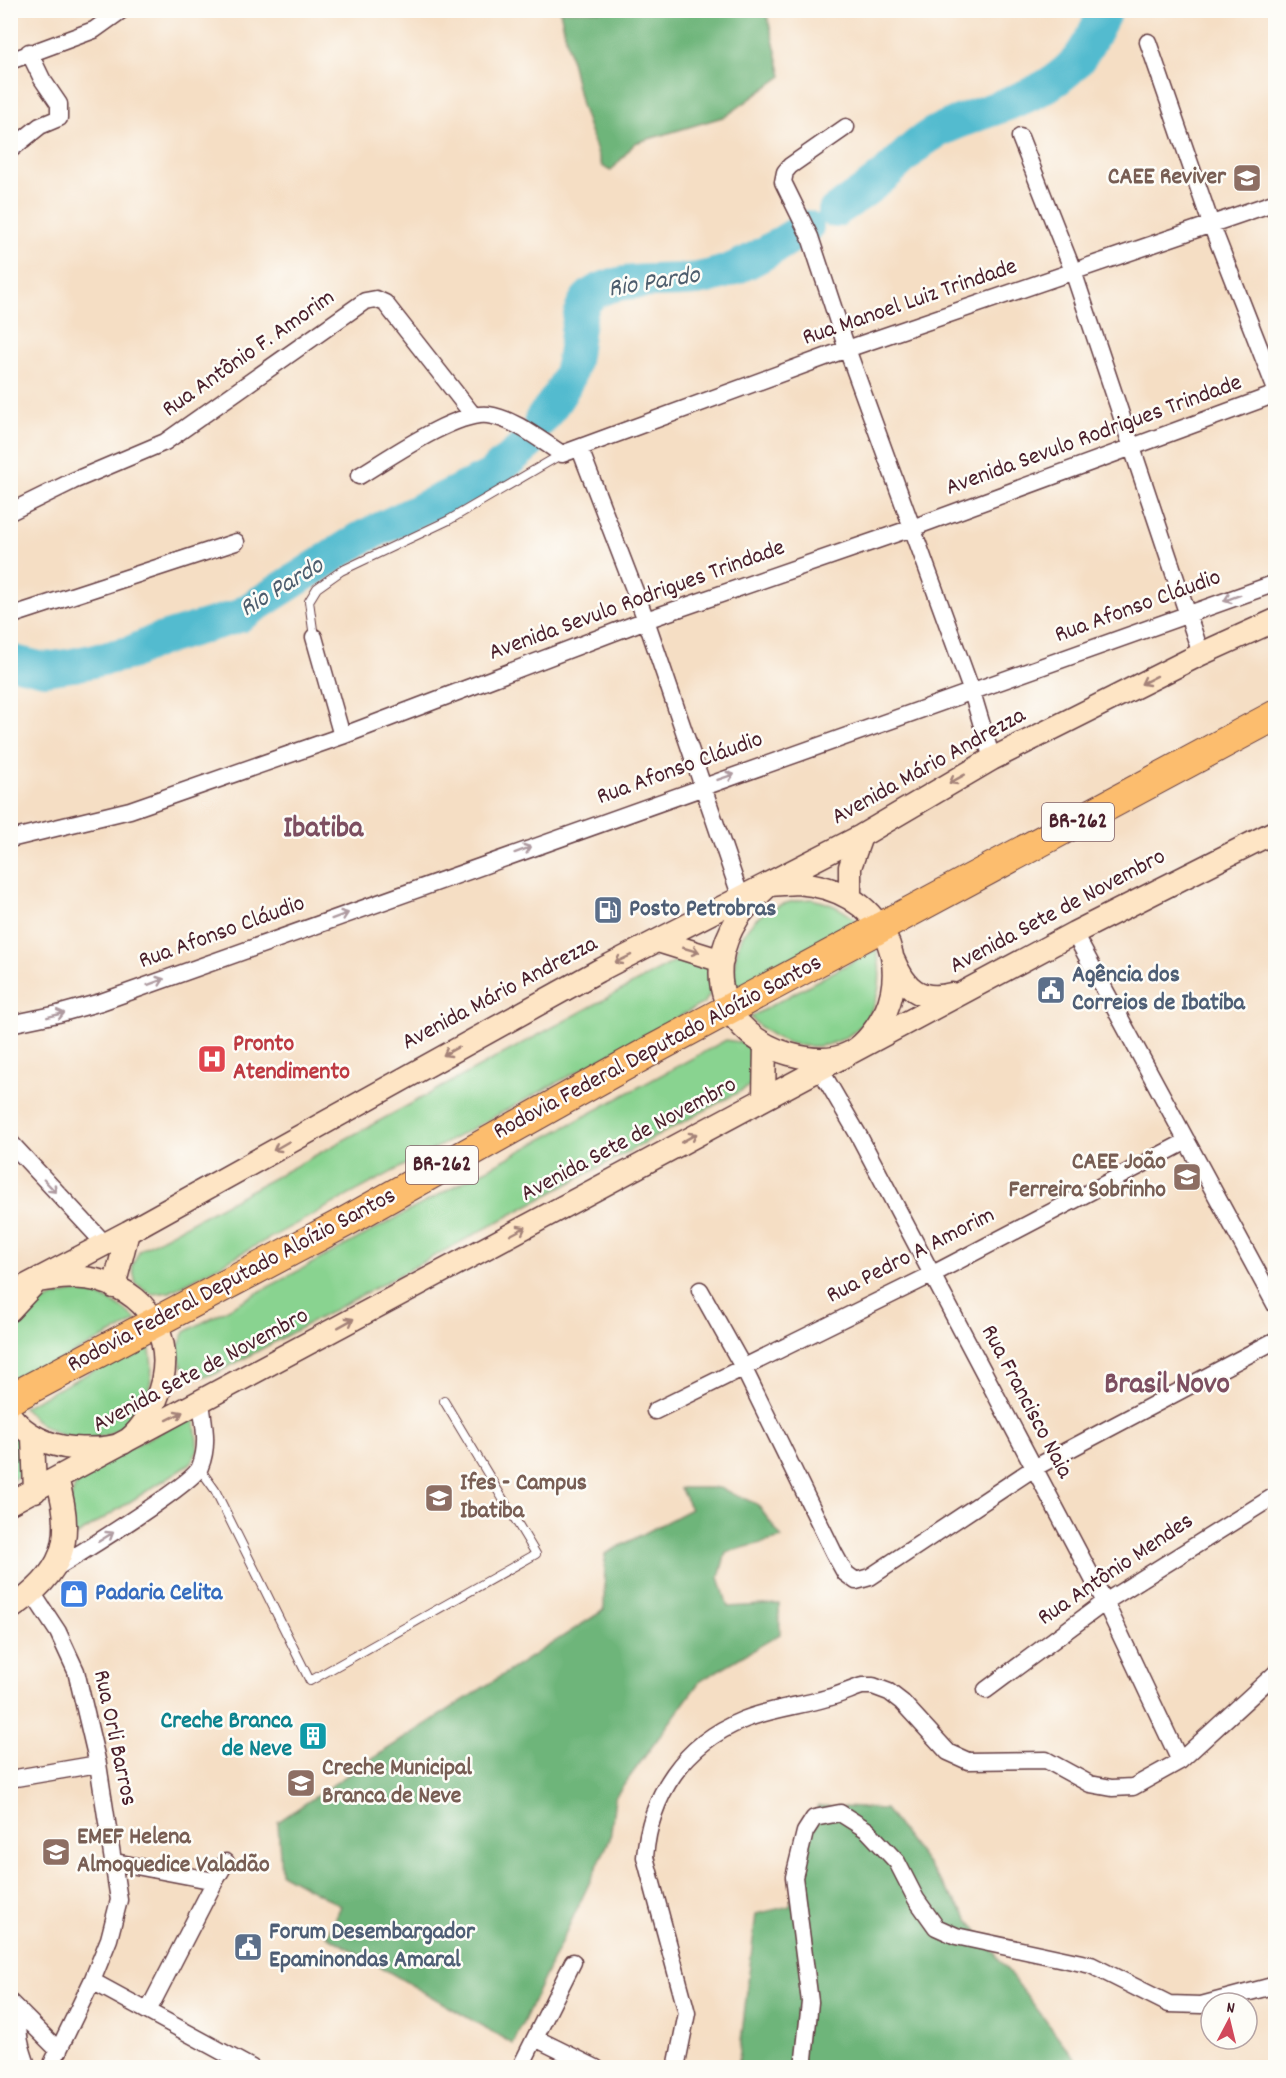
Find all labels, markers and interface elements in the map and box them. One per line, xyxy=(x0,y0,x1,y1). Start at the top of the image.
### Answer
place label: CAEE Reviver xyxy=(1108,161,1227,195)
school or university icon: CAEE Reviver xyxy=(1231,162,1263,194)
street label: Rua Manoel Luiz Trindade xyxy=(798,250,1022,356)
water label: Rio Pardo xyxy=(605,257,704,308)
street label: Rua Antônio F. Amorim xyxy=(156,281,342,427)
street label: Avenida Sevulo Rodrigues Trindade xyxy=(941,367,1247,505)
street label: Avenida Sevulo Rodrigues Trindade xyxy=(484,532,790,670)
water label: Rio Pardo xyxy=(233,548,332,628)
street label: Rua Afonso Cláudio xyxy=(1050,561,1226,653)
one-way arrow xyxy=(1223,594,1242,605)
one-way arrow xyxy=(1140,675,1158,686)
street label: Avenida Mário Andrezza xyxy=(826,699,1033,834)
street label: Rua Afonso Cláudio xyxy=(592,723,768,815)
one-way arrow xyxy=(716,771,735,782)
one-way arrow xyxy=(949,774,966,786)
road number: BR-262 xyxy=(1042,803,1114,841)
district label: Ibatiba xyxy=(283,809,364,852)
street label: Avenida Sete de Novembro xyxy=(944,841,1172,983)
one-way arrow xyxy=(513,844,532,855)
street label: Rua Afonso Cláudio xyxy=(134,887,310,979)
place label: Posto Petrobras xyxy=(629,893,776,927)
fuel station icon: Posto Petrobras xyxy=(592,894,624,926)
one-way arrow xyxy=(330,910,348,921)
street label: Avenida Mário Andrezza xyxy=(396,928,604,1060)
one-way arrow xyxy=(681,945,700,956)
street label: Rodovia Federal Deputado Aloízio Santos xyxy=(488,947,828,1149)
one-way arrow xyxy=(614,953,632,965)
place label: Agência dos Correios de Ibatiba xyxy=(1072,959,1246,1021)
public building icon: Agência dos Correios de Ibatiba xyxy=(1035,974,1067,1006)
one-way arrow xyxy=(146,976,165,987)
one-way arrow xyxy=(46,1008,65,1020)
place label: Pronto Atendimento xyxy=(233,1028,350,1090)
hospital icon: Pronto Atendimento xyxy=(196,1043,228,1075)
one-way arrow xyxy=(443,1045,460,1057)
street label: Avenida Sete de Novembro xyxy=(515,1069,743,1211)
one-way arrow xyxy=(680,1132,698,1143)
one-way arrow xyxy=(272,1141,290,1152)
road number: BR-262 xyxy=(406,1146,478,1184)
place label: CAEE João Ferreira Sobrinho xyxy=(1009,1146,1166,1208)
school or university icon: CAEE João Ferreira Sobrinho xyxy=(1171,1161,1203,1193)
one-way arrow xyxy=(43,1178,57,1193)
street label: Rodovia Federal Deputado Aloízio Santos xyxy=(62,1180,402,1382)
street label: Rua Pedro A Amorim xyxy=(821,1199,1001,1313)
one-way arrow xyxy=(509,1225,526,1237)
street label: Avenida Sete de Novembro xyxy=(87,1300,315,1442)
one-way arrow xyxy=(337,1317,354,1329)
street label: Rua Francisco Naia xyxy=(971,1319,1081,1485)
district label: Brasil Novo xyxy=(1104,1365,1230,1408)
one-way arrow xyxy=(165,1410,183,1421)
place label: Ifes - Campus Ibatiba xyxy=(460,1467,587,1529)
school or university icon: Ifes - Campus Ibatiba xyxy=(423,1482,455,1514)
street label: Rua Antônio Mendes xyxy=(1031,1505,1201,1635)
one-way arrow xyxy=(97,1531,114,1543)
place label: Padaria Celita xyxy=(95,1577,223,1611)
shop icon: Padaria Celita xyxy=(58,1578,90,1610)
street label: Rua Orli Barros xyxy=(83,1667,145,1809)
place label: Creche Branca de Neve xyxy=(160,1705,293,1767)
building icon: Creche Branca de Neve xyxy=(297,1720,329,1752)
place label: Creche Municipal Branca de Neve xyxy=(322,1752,472,1814)
school or university icon: Creche Municipal Branca de Neve xyxy=(285,1767,317,1799)
place label: EMEF Helena Almoquedice Valadão xyxy=(77,1821,270,1883)
school or university icon: EMEF Helena Almoquedice Valadão xyxy=(40,1836,72,1868)
place label: Forum Desembargador Epaminondas Amaral xyxy=(269,1916,476,1978)
public building icon: Forum Desembargador Epaminondas Amaral xyxy=(232,1931,264,1963)
north arrow xyxy=(1199,1991,1259,2051)
text: N xyxy=(1225,1997,1236,2021)

